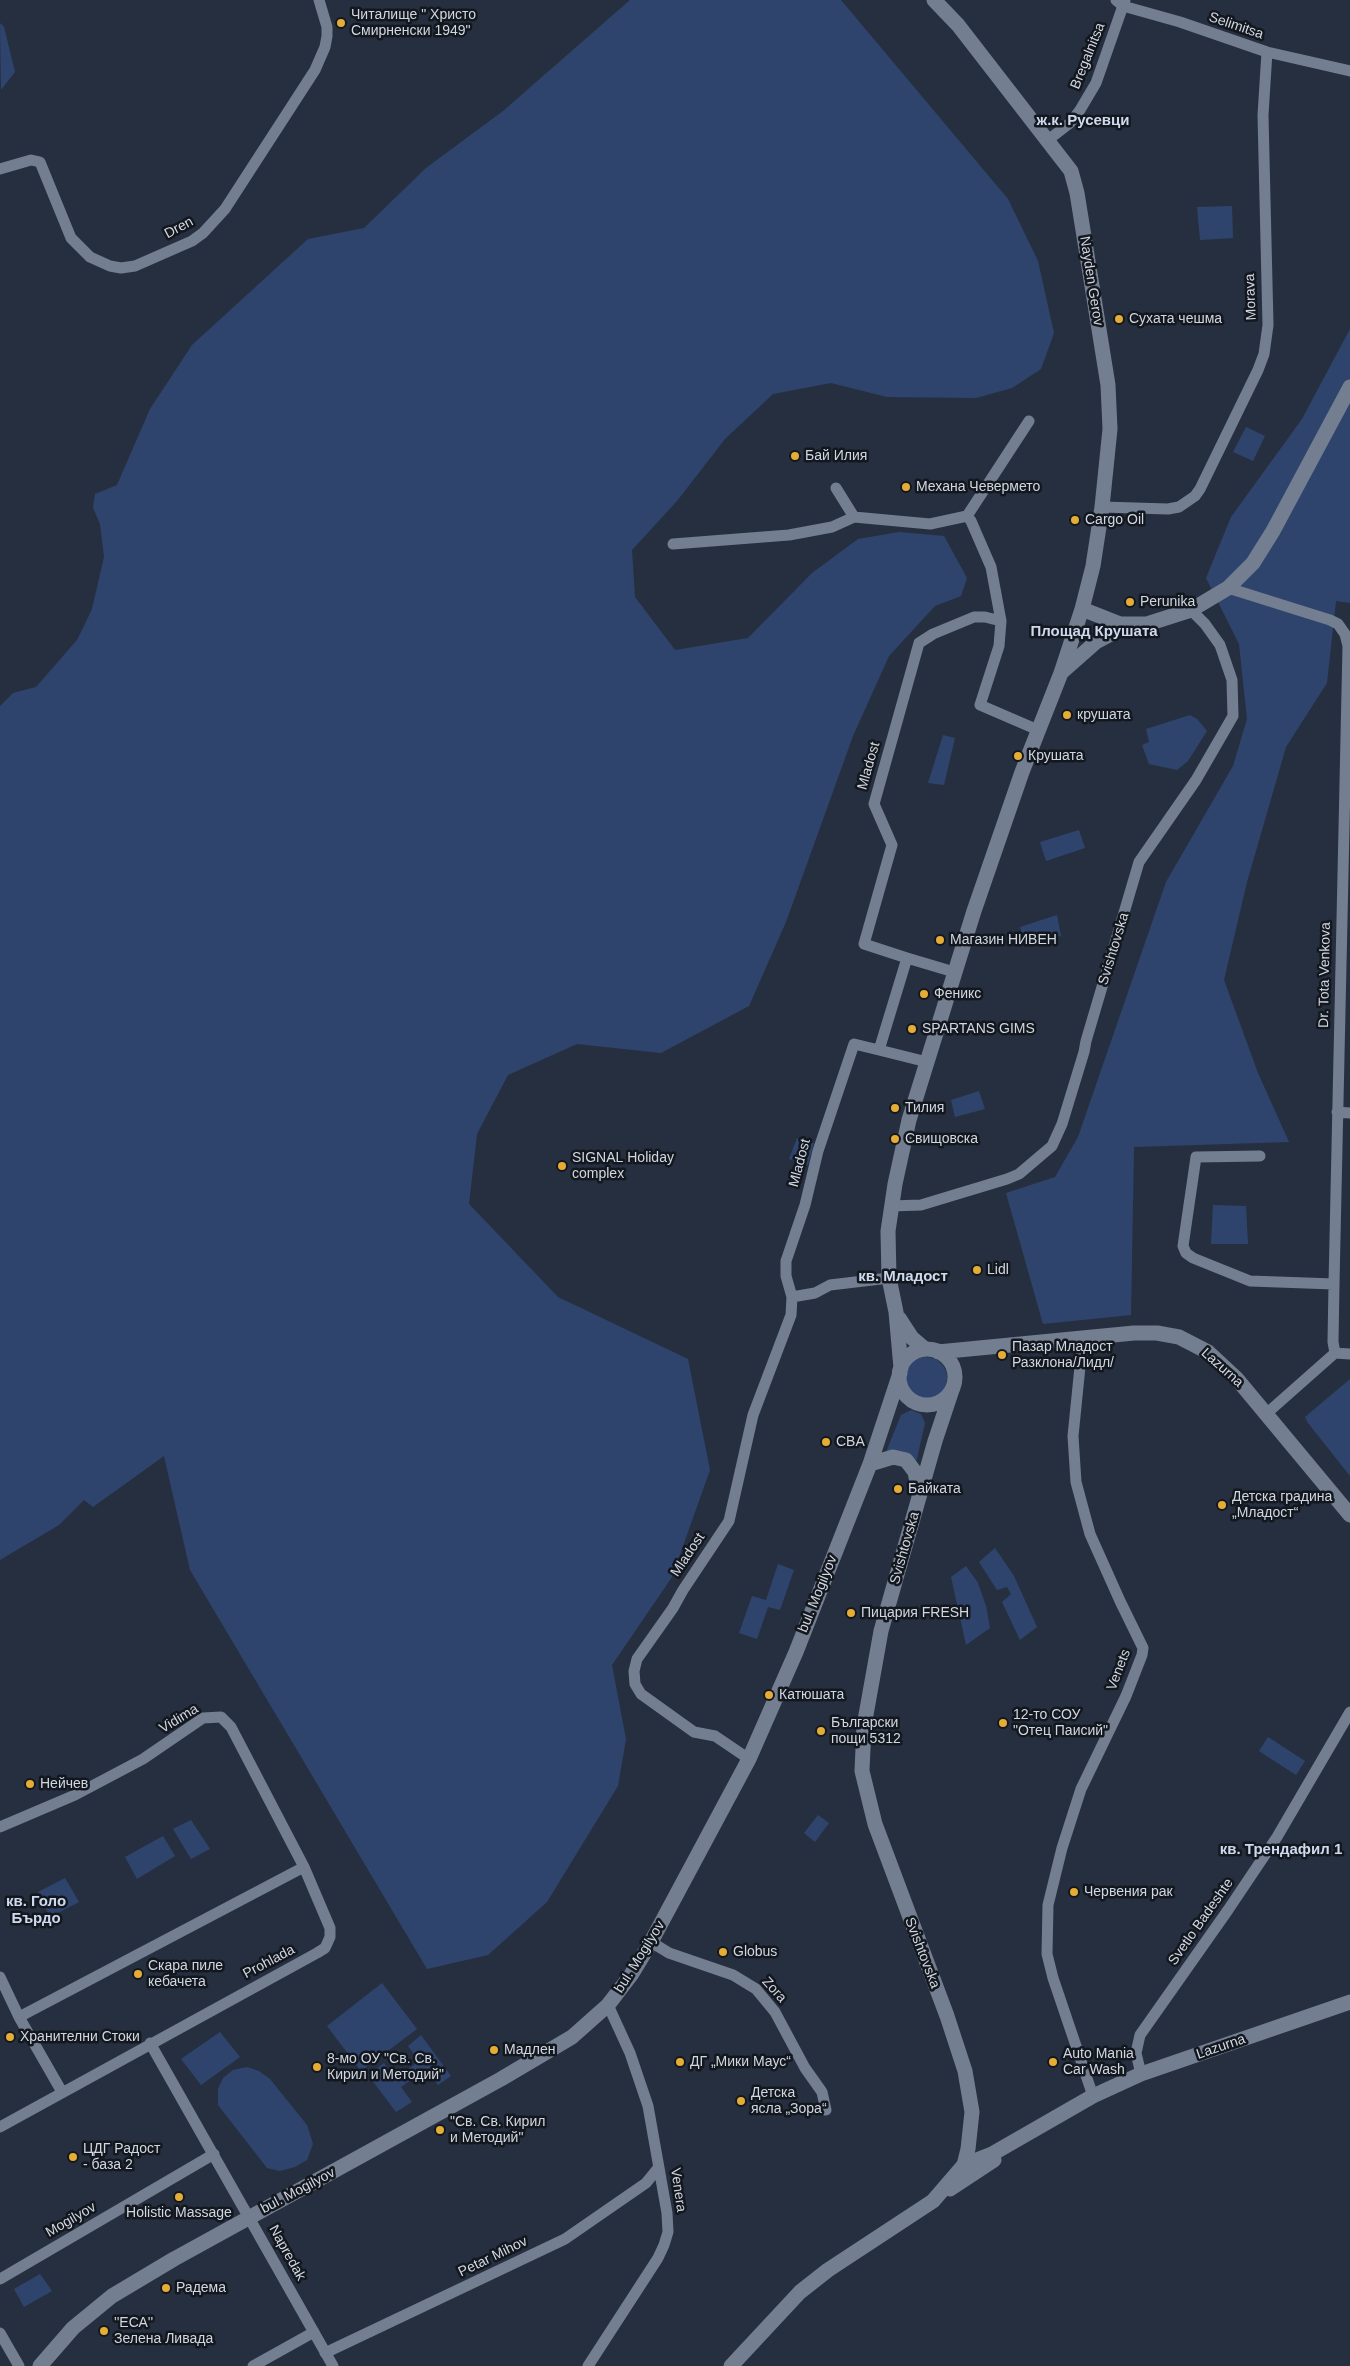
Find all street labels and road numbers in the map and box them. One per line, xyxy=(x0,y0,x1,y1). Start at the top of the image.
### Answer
street label: Selimitsa xyxy=(1206,9,1266,43)
street label: Bregalnitsa xyxy=(1067,20,1109,92)
street label: Dren xyxy=(162,213,196,243)
street label: Nayden Gerov xyxy=(1076,235,1106,327)
street label: Morava xyxy=(1242,273,1260,321)
street label: Mladost xyxy=(854,740,884,792)
street label: Svishtovska xyxy=(1095,911,1133,987)
street label: Dr. Tota Venkova xyxy=(1316,922,1334,1028)
street label: Mladost xyxy=(786,1137,814,1189)
street label: Lazurna xyxy=(1198,1345,1246,1391)
street label: Svishtovska xyxy=(887,1510,923,1586)
street label: Mladost xyxy=(667,1530,709,1580)
street label: bul. Mogilyov xyxy=(795,1553,841,1635)
street label: Venets xyxy=(1103,1647,1135,1693)
street label: Vidima xyxy=(156,1701,202,1737)
street label: Svetlo Badeshte xyxy=(1165,1875,1237,1969)
street label: Svishtovska xyxy=(901,1915,943,1991)
street label: bul. Mogilyov xyxy=(611,1918,669,1996)
street label: Prohlada xyxy=(240,1941,298,1983)
street label: Zora xyxy=(758,1974,790,2006)
street label: Lazurna xyxy=(1194,2031,1248,2063)
street label: bul. Mogilyov xyxy=(258,2164,338,2218)
street label: Venera xyxy=(667,2167,689,2213)
street label: Mogilyov xyxy=(43,2199,99,2241)
street label: Napredak xyxy=(265,2222,309,2284)
street label: Petar Mihov xyxy=(456,2233,530,2281)

